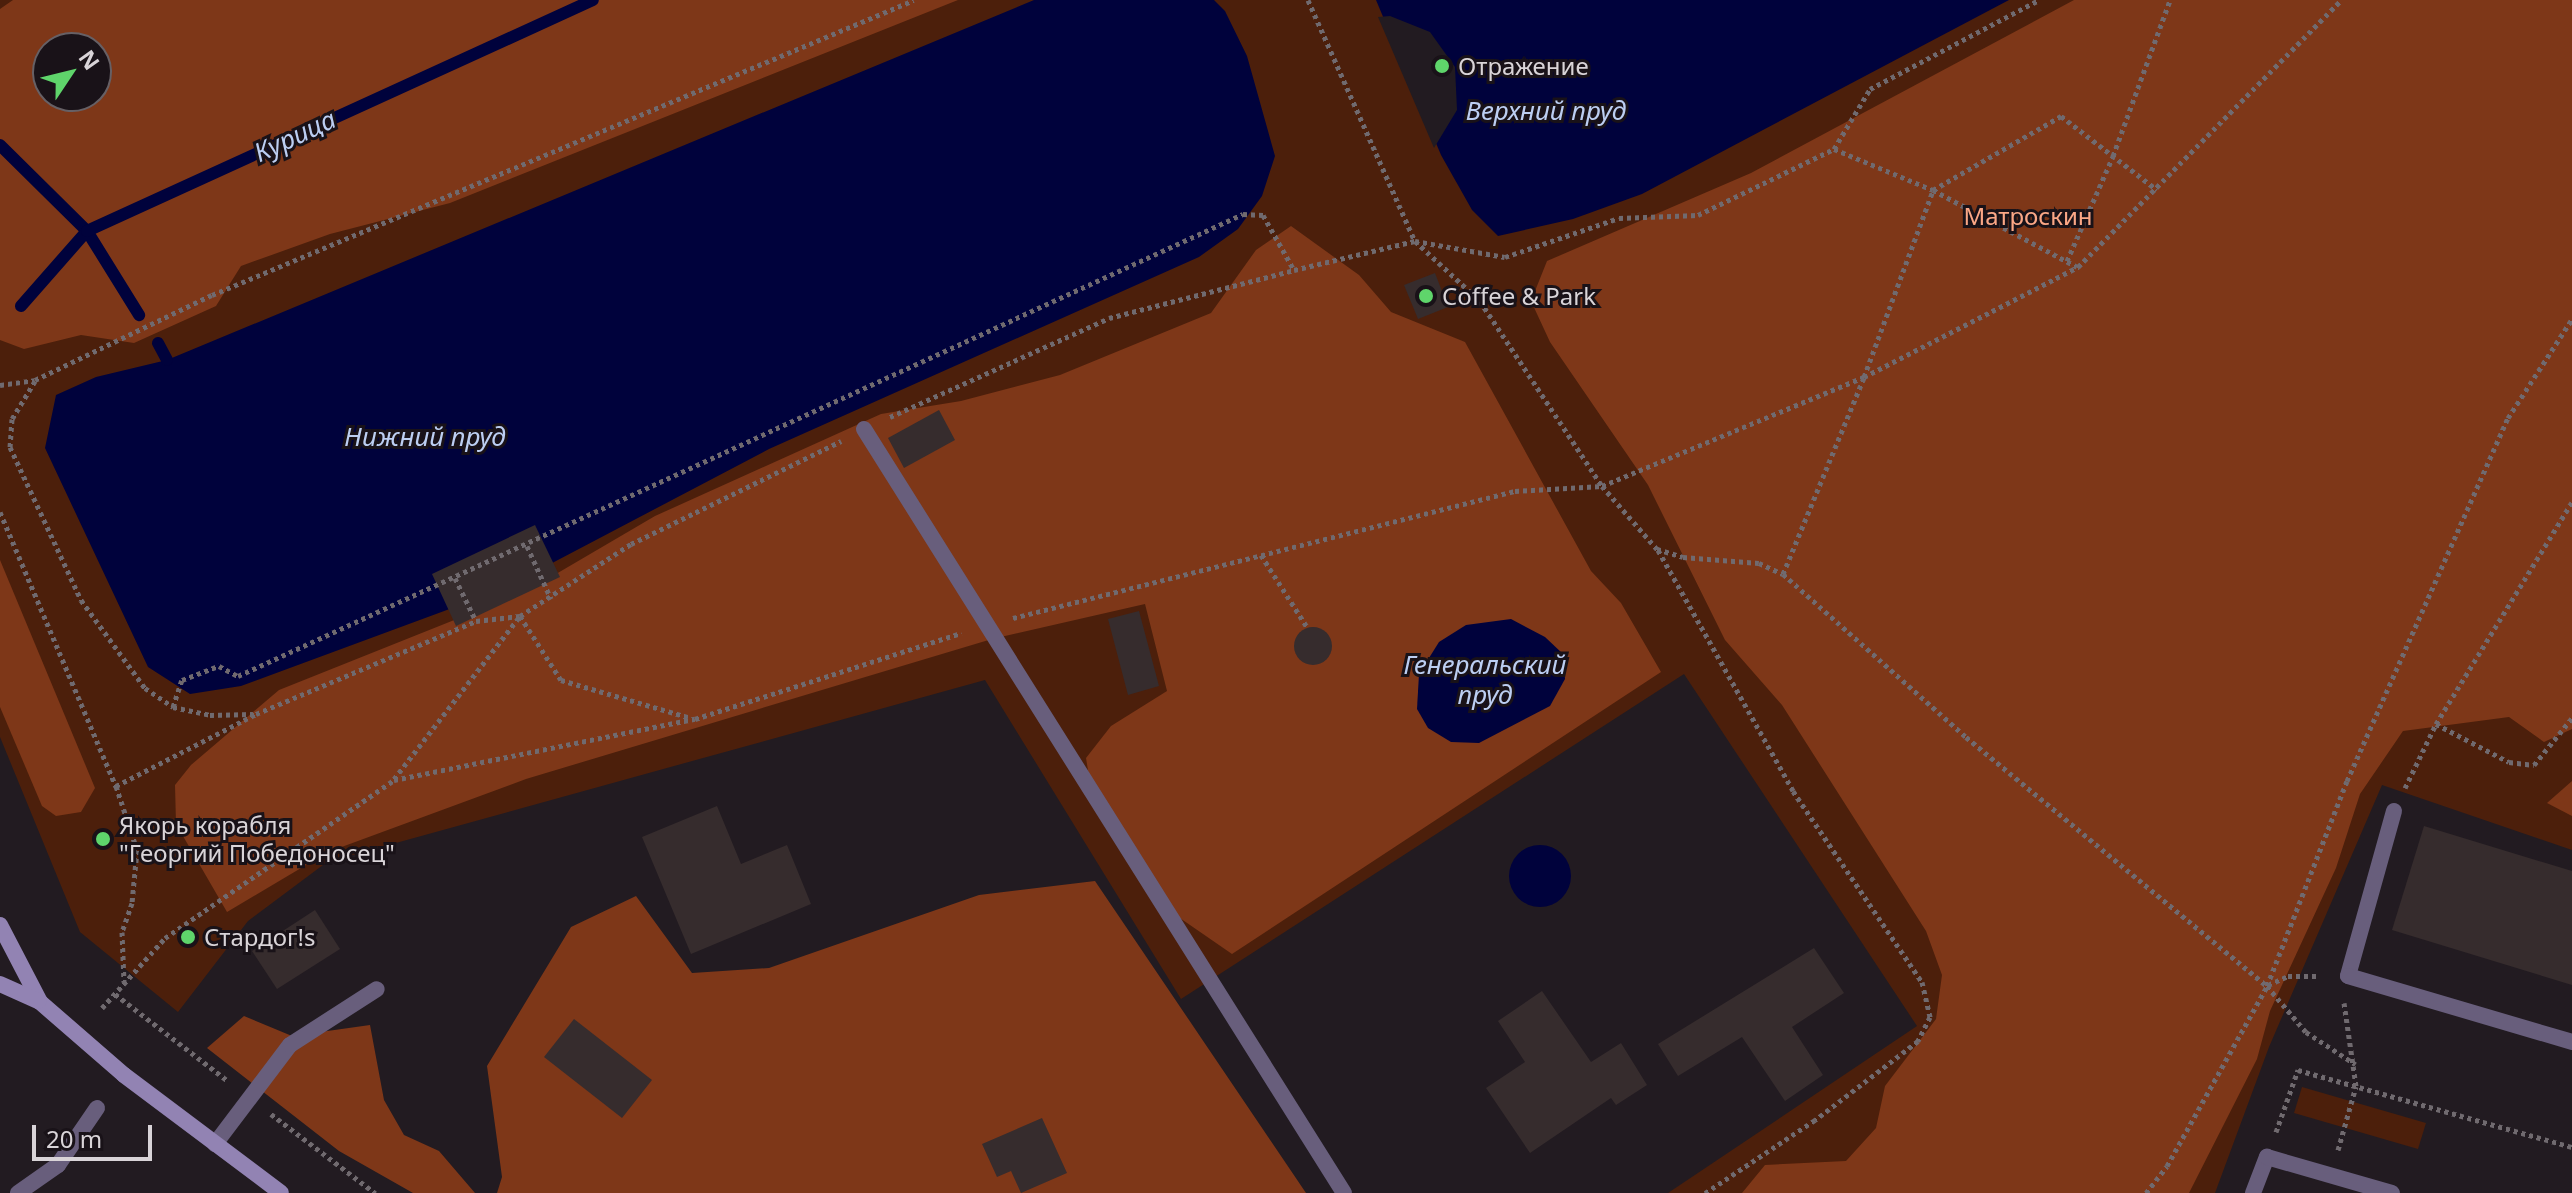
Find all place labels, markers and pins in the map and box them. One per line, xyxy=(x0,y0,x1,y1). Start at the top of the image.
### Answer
place label: Отражение xyxy=(1458,52,1589,80)
marker: Отражение xyxy=(1433,57,1451,75)
place label: Coffee & Park xyxy=(1442,282,1596,310)
marker: Coffee & Park xyxy=(1417,287,1435,305)
place label: Якорь корабля "Георгий Победоносец" xyxy=(119,811,395,867)
marker: Якорь корабля "Георгий Победоносец" xyxy=(94,830,112,848)
place label: Стардог!s xyxy=(204,923,316,951)
marker: Стардог!s xyxy=(179,928,197,946)

